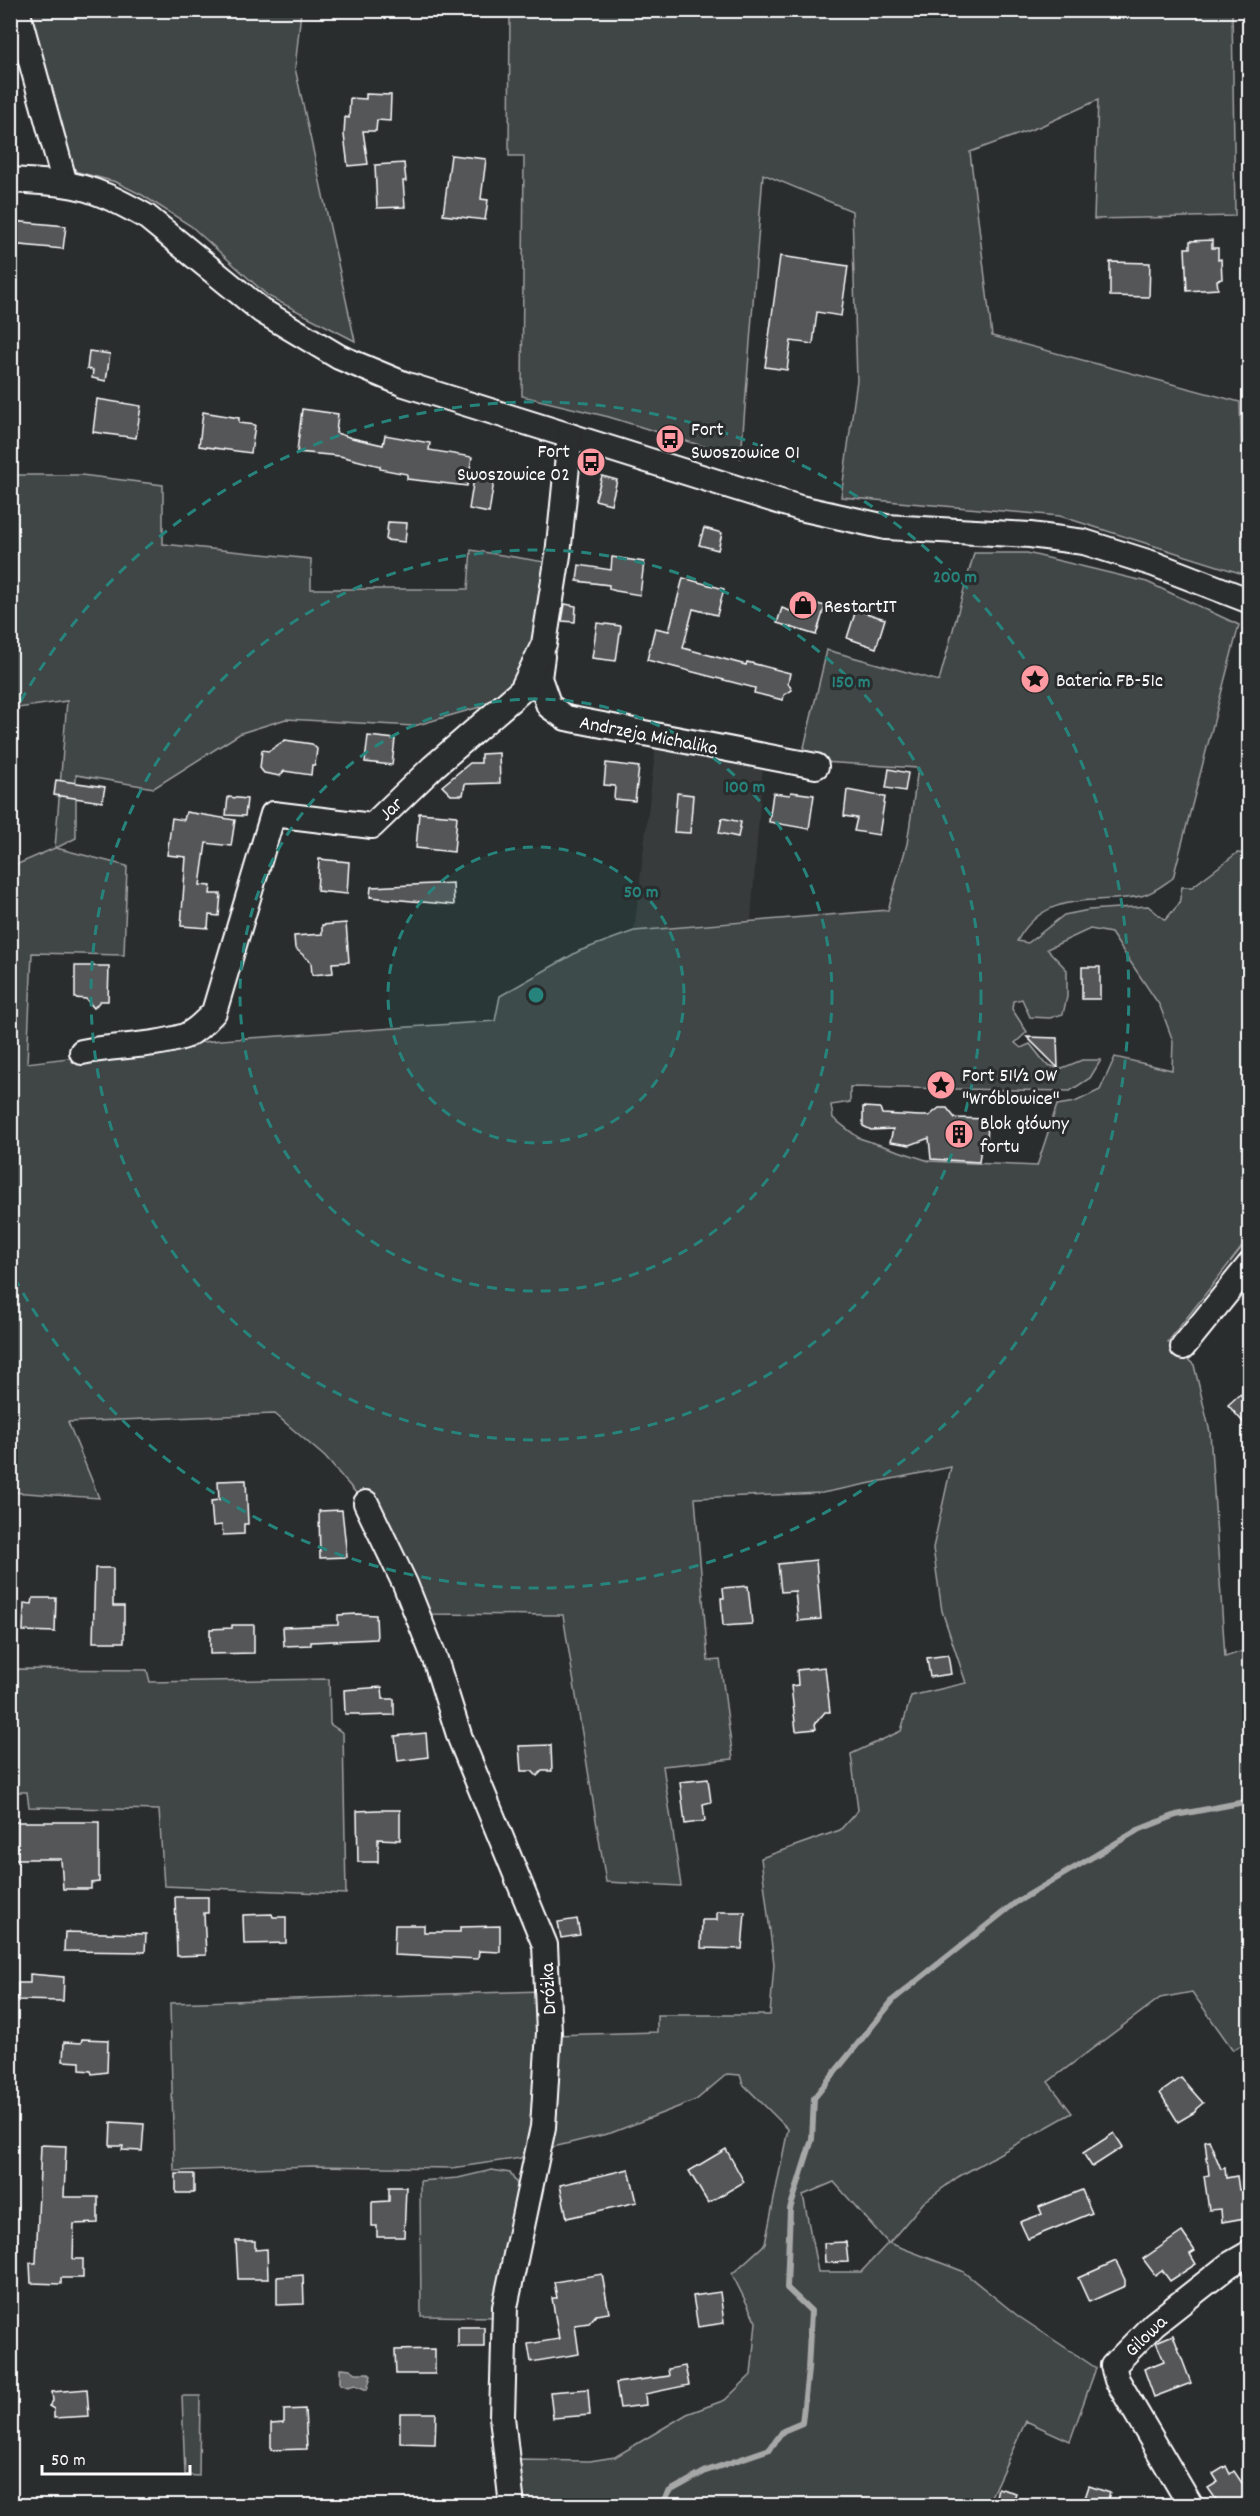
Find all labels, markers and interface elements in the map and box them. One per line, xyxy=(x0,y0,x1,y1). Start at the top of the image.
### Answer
place label: Fort Swoszowice 01 xyxy=(691,417,800,468)
bus stop icon: Fort Swoszowice 01 xyxy=(654,423,686,455)
place label: Fort Swoszowice 02 xyxy=(457,439,570,490)
bus stop icon: Fort Swoszowice 02 xyxy=(575,446,607,478)
text: 200 m xyxy=(933,566,977,591)
shop icon: RestartIT xyxy=(787,589,819,621)
place label: RestartIT xyxy=(824,594,897,622)
place icon: Bateria FB-51c xyxy=(1019,663,1051,695)
place label: Bateria FB-51c xyxy=(1056,668,1163,696)
text: 150 m xyxy=(832,671,870,696)
street label: Andrzeja Michalika xyxy=(577,710,721,764)
text: 100 m xyxy=(725,776,765,801)
street label: Jar xyxy=(374,791,411,829)
text: 50 m xyxy=(624,881,658,906)
centre of rings xyxy=(526,985,546,1005)
place label: Fort 51½ OW "Wróblowice" xyxy=(962,1063,1060,1114)
place icon: Fort 51½ OW "Wróblowice" xyxy=(925,1069,957,1101)
place label: Blok główny fortu xyxy=(980,1111,1070,1162)
building icon: Blok główny fortu xyxy=(943,1118,975,1150)
street label: Dróżka xyxy=(535,1962,565,2015)
street label: Gilowa xyxy=(1119,2309,1175,2364)
scale bar xyxy=(42,2438,190,2476)
text: 50 m xyxy=(51,2449,86,2474)

